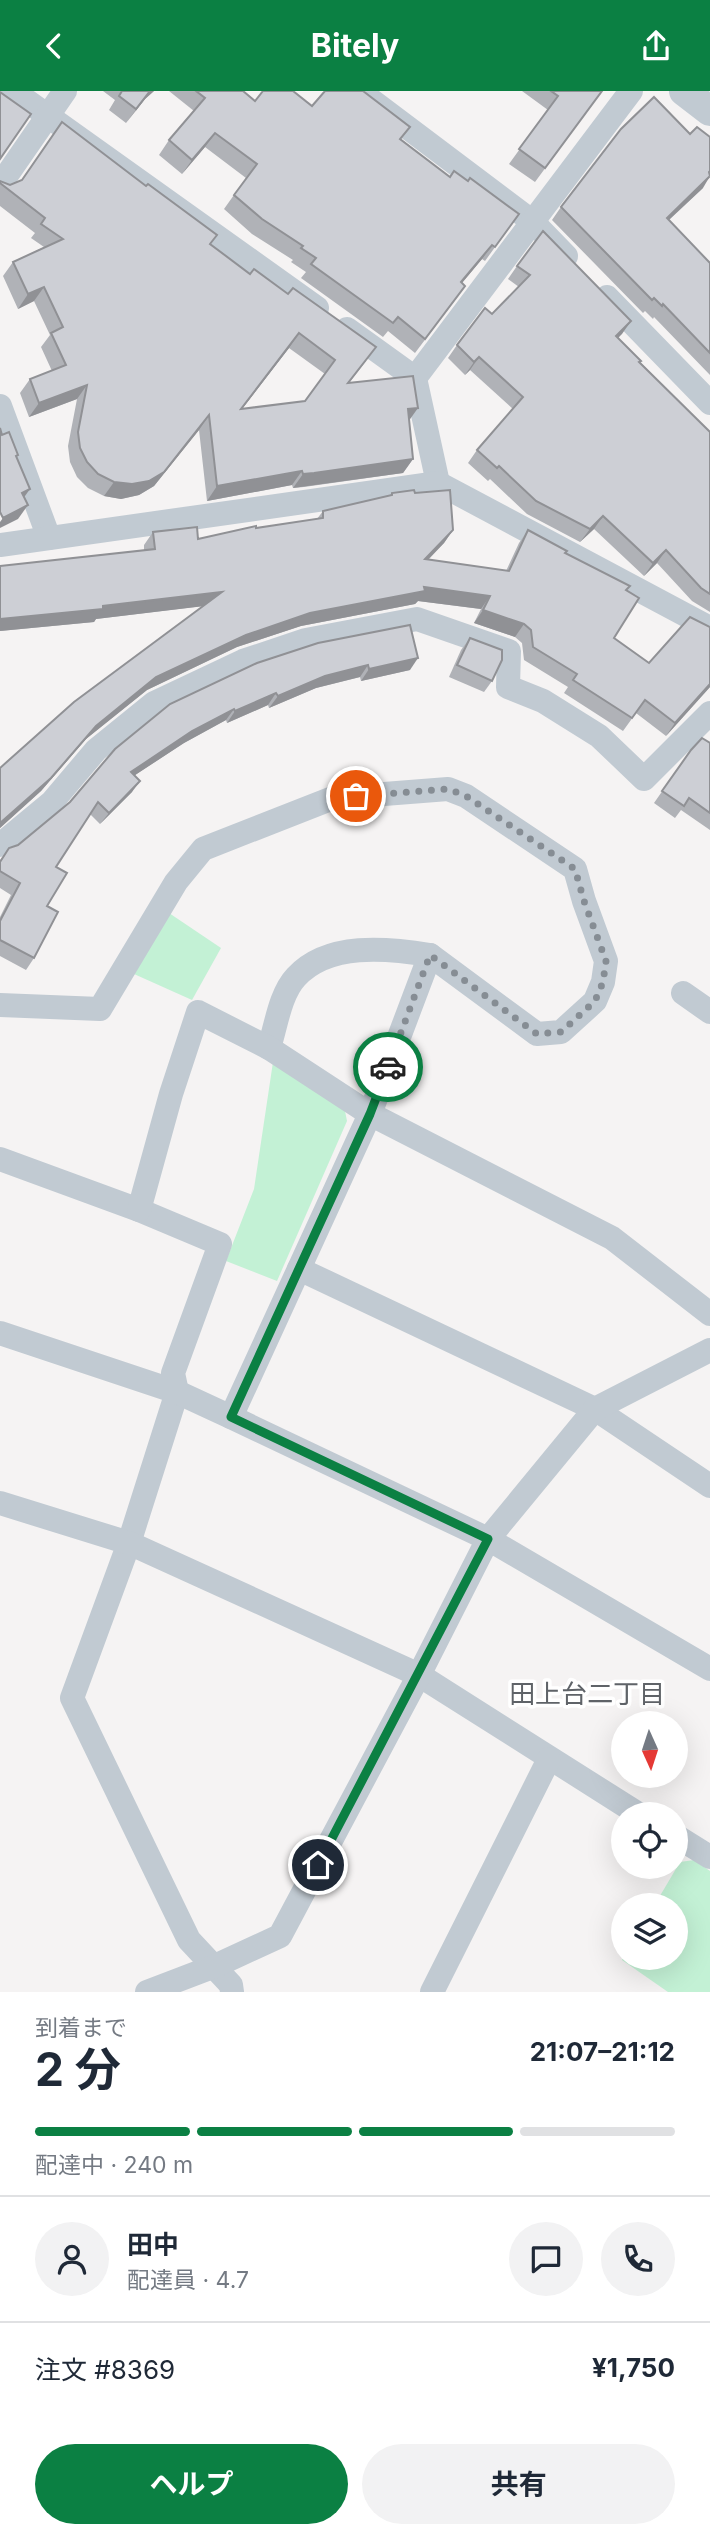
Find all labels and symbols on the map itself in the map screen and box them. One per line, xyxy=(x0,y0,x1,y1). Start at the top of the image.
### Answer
pin xyxy=(326,766,386,826)
courier xyxy=(353,1032,423,1102)
district label: 田上台二丁目 xyxy=(509,1678,665,1709)
north arrow xyxy=(611,1711,688,1789)
pin xyxy=(288,1835,348,1895)

